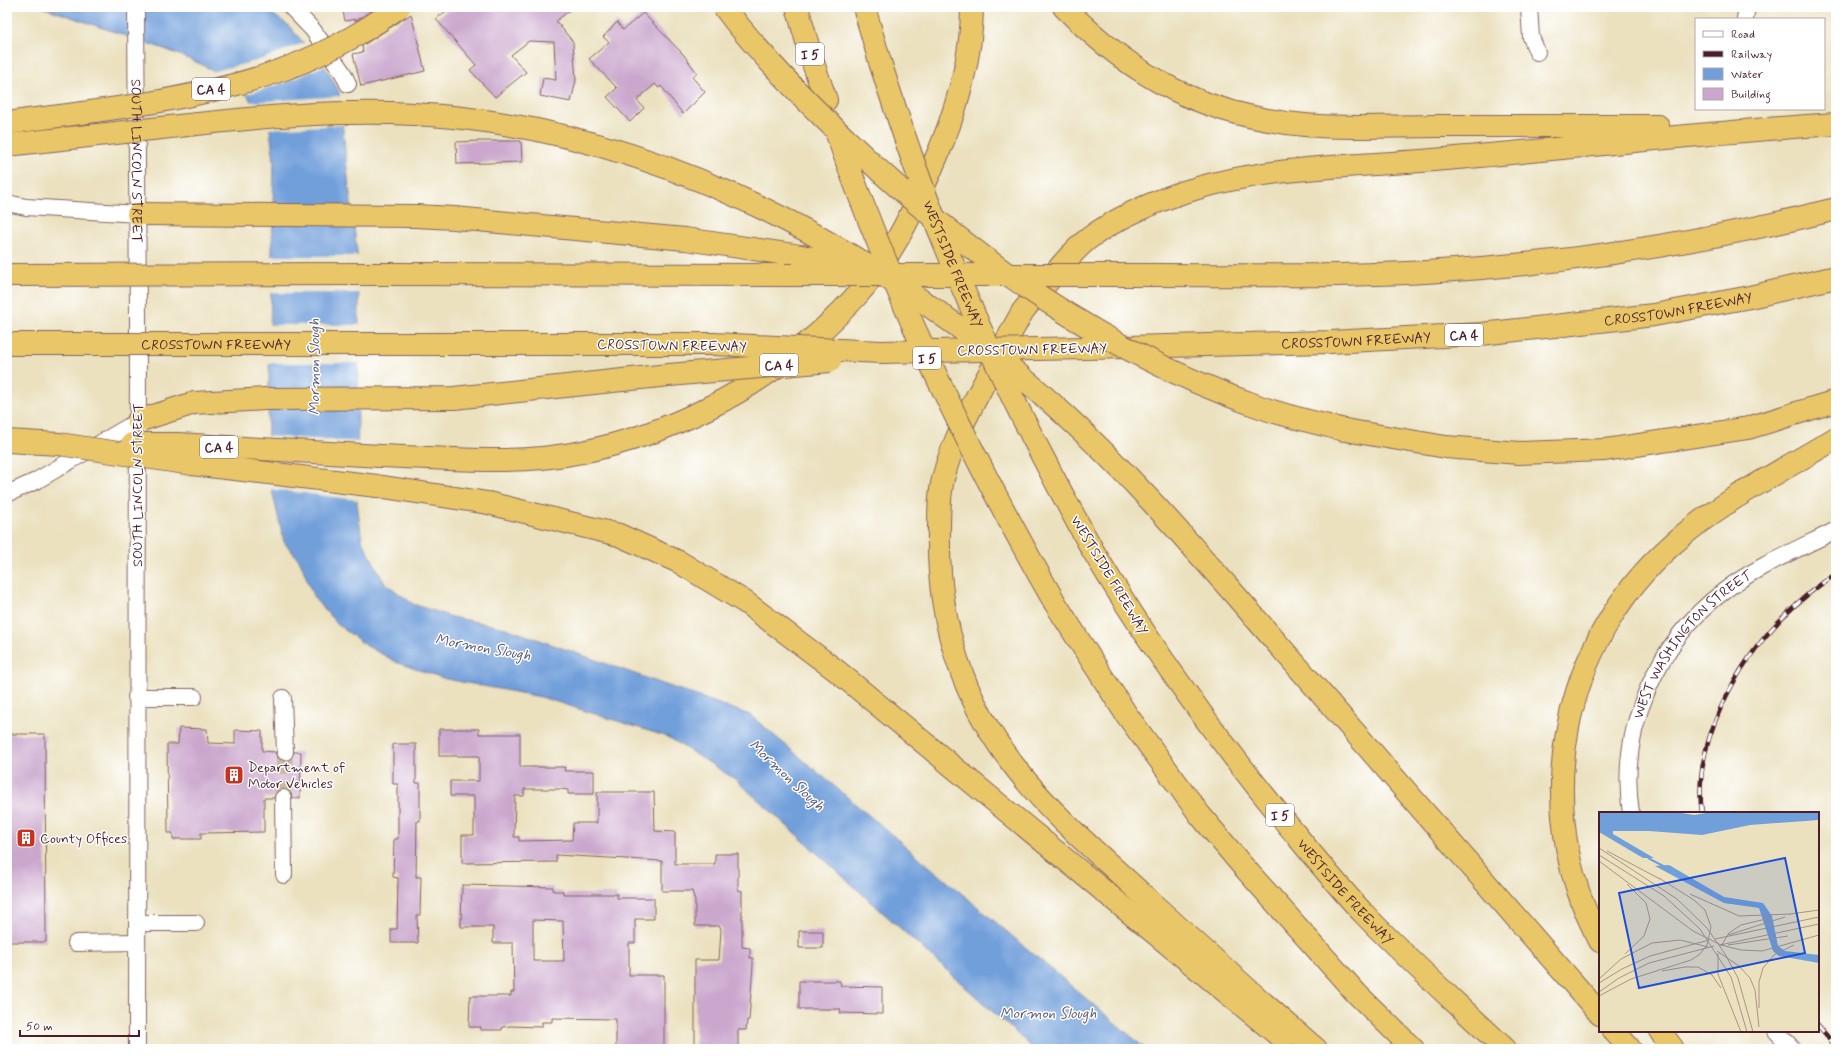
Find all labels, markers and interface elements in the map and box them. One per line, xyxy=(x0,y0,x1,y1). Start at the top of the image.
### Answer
legend xyxy=(1695,18,1825,110)
text: Road xyxy=(1731,27,1755,43)
road number: I 5 xyxy=(796,43,824,65)
text: Railway xyxy=(1731,47,1773,63)
text: Water xyxy=(1731,67,1763,83)
road number: CA 4 xyxy=(192,78,230,100)
street label: SOUTH LINCOLN STREET xyxy=(126,79,146,243)
text: Building xyxy=(1731,87,1771,104)
street label: WESTSIDE FREEWAY xyxy=(918,198,987,331)
street label: CROSSTOWN FREEWAY xyxy=(1603,289,1754,330)
water label: Mormon Slough xyxy=(305,319,325,415)
road number: CA 4 xyxy=(1445,324,1483,346)
street label: CROSSTOWN FREEWAY xyxy=(1281,329,1431,353)
street label: CROSSTOWN FREEWAY xyxy=(141,336,291,354)
street label: CROSSTOWN FREEWAY xyxy=(597,336,747,356)
street label: CROSSTOWN FREEWAY xyxy=(957,340,1107,360)
road number: I 5 xyxy=(913,347,941,369)
road number: CA 4 xyxy=(760,354,798,376)
street label: SOUTH LINCOLN STREET xyxy=(129,403,147,567)
road number: CA 4 xyxy=(200,436,238,458)
street label: WESTSIDE FREEWAY xyxy=(1066,512,1152,639)
street label: WEST WASHINGTON STREET xyxy=(1630,566,1756,721)
water label: Mormon Slough xyxy=(433,630,532,666)
water label: Mormon Slough xyxy=(744,735,829,816)
place label: Department of Motor Vehicles xyxy=(248,759,345,793)
building icon: Department of Motor Vehicles xyxy=(223,764,245,786)
road number: I 5 xyxy=(1266,804,1294,826)
inset map xyxy=(1599,812,1819,1032)
building icon: County Offices xyxy=(15,827,37,849)
place label: County Offices xyxy=(40,830,127,848)
street label: WESTSIDE FREEWAY xyxy=(1293,835,1397,949)
water label: Mormon Slough xyxy=(1000,1004,1096,1024)
scale bar xyxy=(20,1012,139,1038)
text: 50 m xyxy=(26,1019,53,1035)

